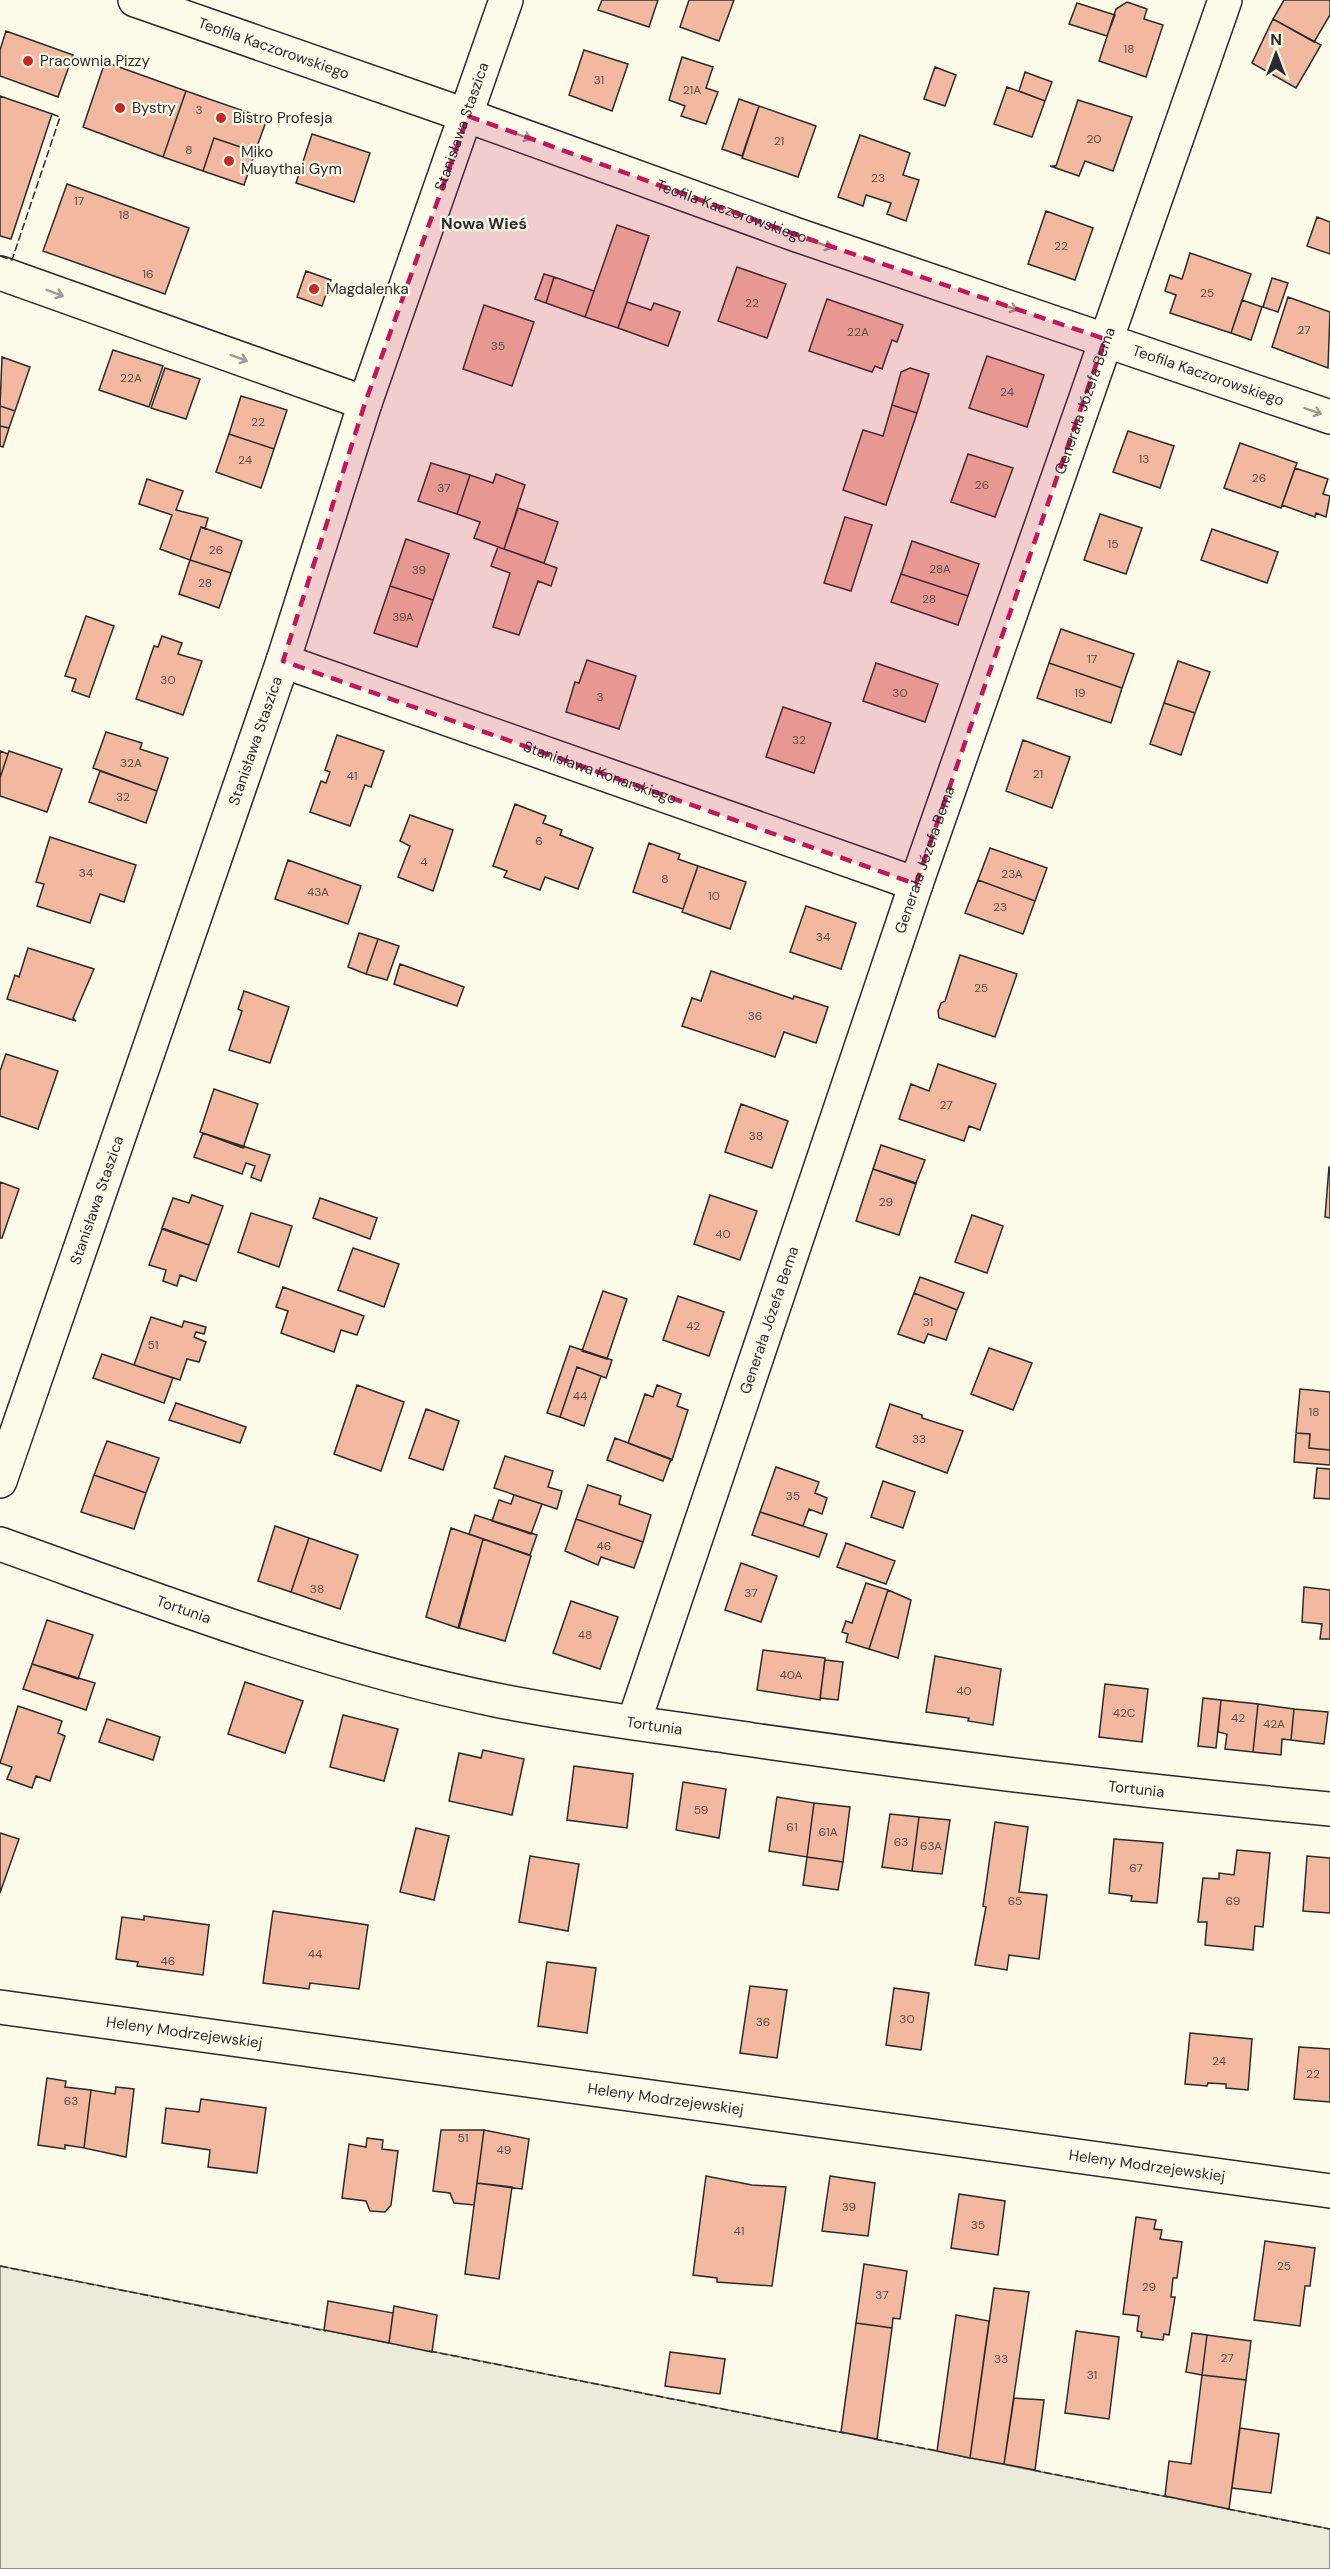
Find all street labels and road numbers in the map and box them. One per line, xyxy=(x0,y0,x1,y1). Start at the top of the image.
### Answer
street label: Teofila Kaczorowskiego xyxy=(195,13,352,84)
street label: Stanisława Staszica xyxy=(430,59,493,194)
street label: Teofila Kaczorowskiego xyxy=(653,175,810,248)
street label: Generała Józefa Bema xyxy=(1050,325,1120,477)
street label: Teofila Kaczorowskiego xyxy=(1130,340,1287,411)
street label: Stanisława Staszica xyxy=(224,674,287,808)
street label: Stanisława Konarskiego xyxy=(520,736,679,809)
street label: Generała Józefa Bema xyxy=(890,783,959,936)
street label: Stanisława Staszica xyxy=(65,1133,128,1267)
street label: Generała Józefa Bema xyxy=(735,1244,803,1397)
street label: Tortunia xyxy=(154,1591,214,1628)
street label: Tortunia xyxy=(625,1712,684,1740)
street label: Tortunia xyxy=(1107,1776,1165,1802)
street label: Heleny Modrzejewskiej xyxy=(105,2012,264,2053)
street label: Heleny Modrzejewskiej xyxy=(586,2078,745,2120)
street label: Heleny Modrzejewskiej xyxy=(1068,2145,1226,2186)

